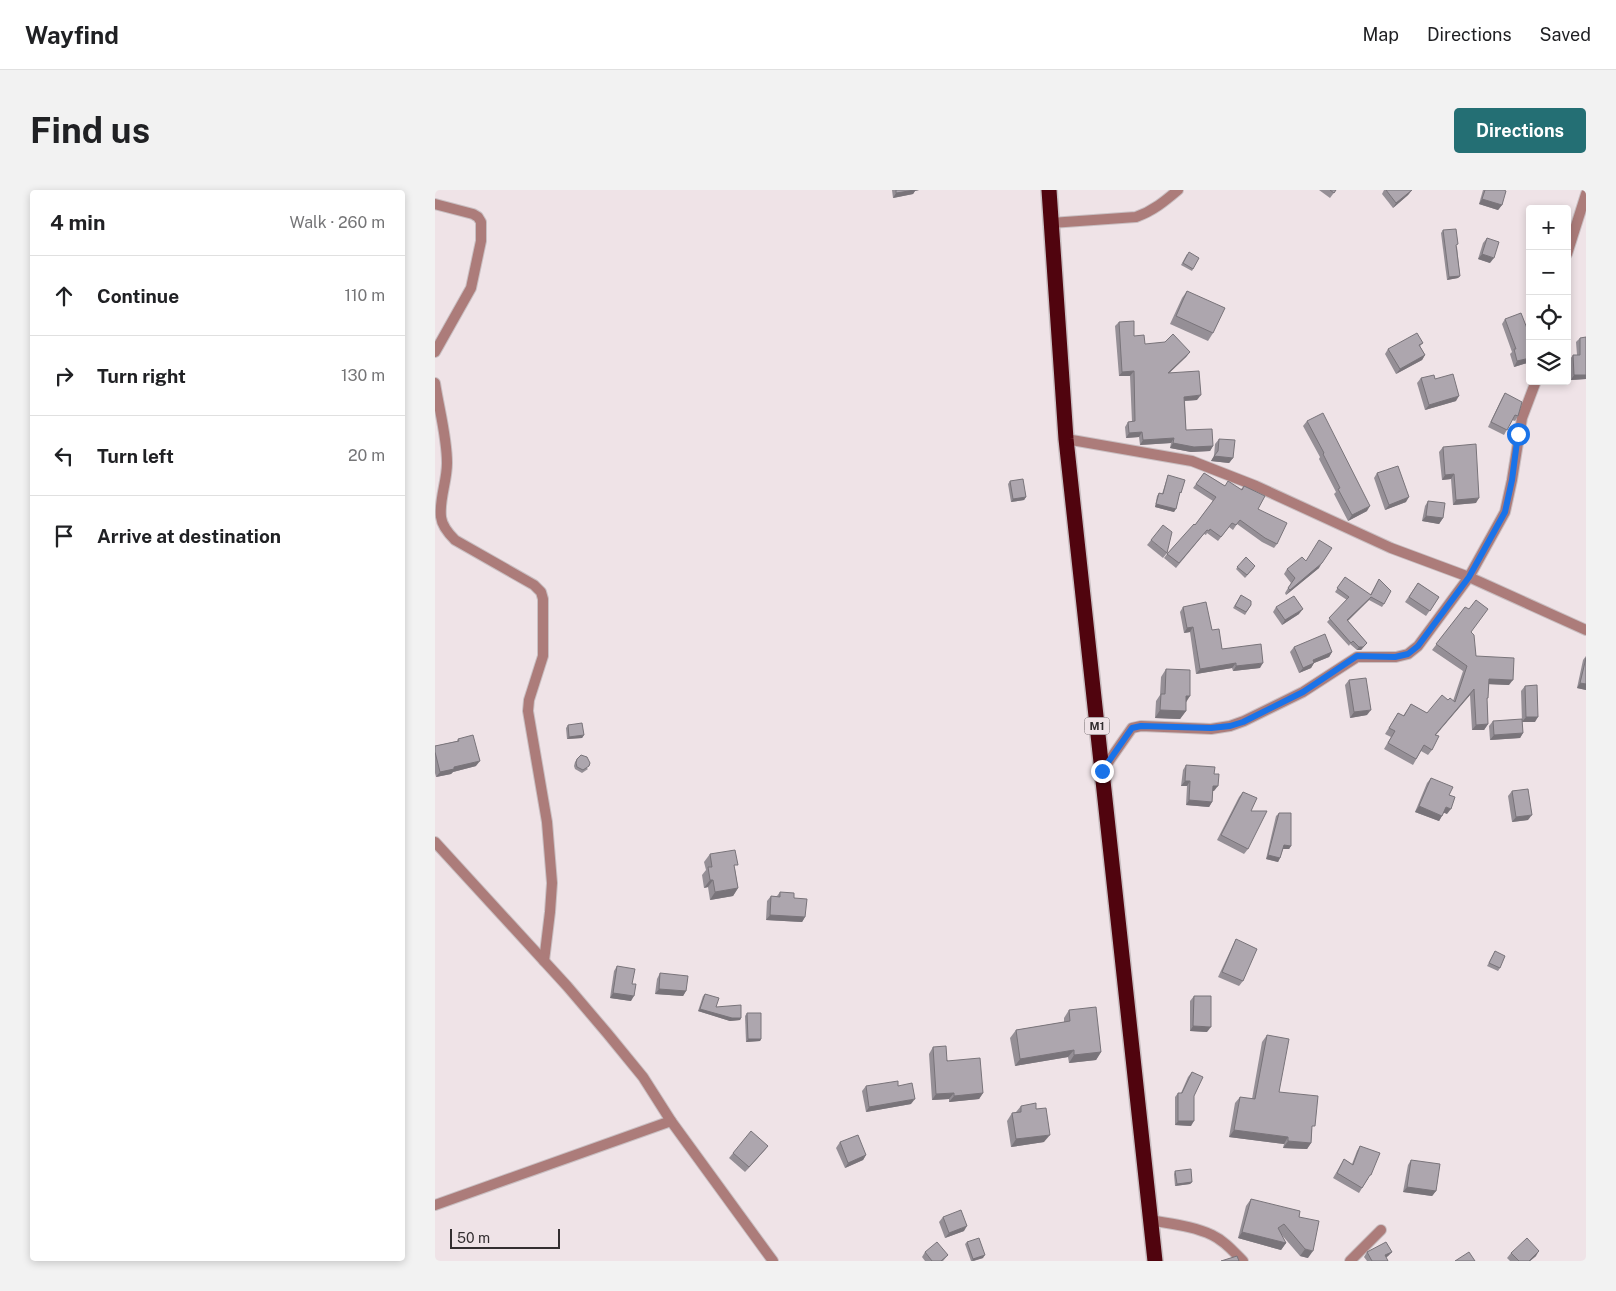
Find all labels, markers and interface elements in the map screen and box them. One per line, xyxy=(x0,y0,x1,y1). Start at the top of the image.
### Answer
text: Wayfind xyxy=(25,21,119,49)
text: Map xyxy=(1362,24,1399,45)
text: Directions xyxy=(1427,24,1512,45)
text: Saved xyxy=(1540,24,1591,45)
button: Directions xyxy=(1454,108,1586,153)
text: Find us xyxy=(30,110,150,151)
map controls xyxy=(1526,205,1571,385)
button: + xyxy=(1526,205,1571,250)
text: 4 min xyxy=(50,210,105,235)
text: Walk · 260 m xyxy=(290,213,385,232)
button: − xyxy=(1526,250,1571,295)
icon: ahead xyxy=(50,282,78,310)
text: Continue xyxy=(97,285,179,307)
text: 110 m xyxy=(344,286,385,305)
button: locate xyxy=(1526,295,1571,340)
button: layers xyxy=(1526,340,1571,385)
icon: right xyxy=(50,362,78,390)
text: Turn right xyxy=(97,365,186,387)
text: 130 m xyxy=(341,366,385,385)
route start xyxy=(1507,423,1530,446)
icon: left xyxy=(50,442,78,470)
text: Turn left xyxy=(97,445,174,467)
text: 20 m xyxy=(348,446,385,465)
icon: arrive xyxy=(50,522,78,550)
text: Arrive at destination xyxy=(97,525,281,547)
road number: M1 xyxy=(1085,718,1109,734)
route end xyxy=(1091,760,1114,783)
scale bar xyxy=(450,1226,560,1249)
text: 50 m xyxy=(457,1230,490,1246)

